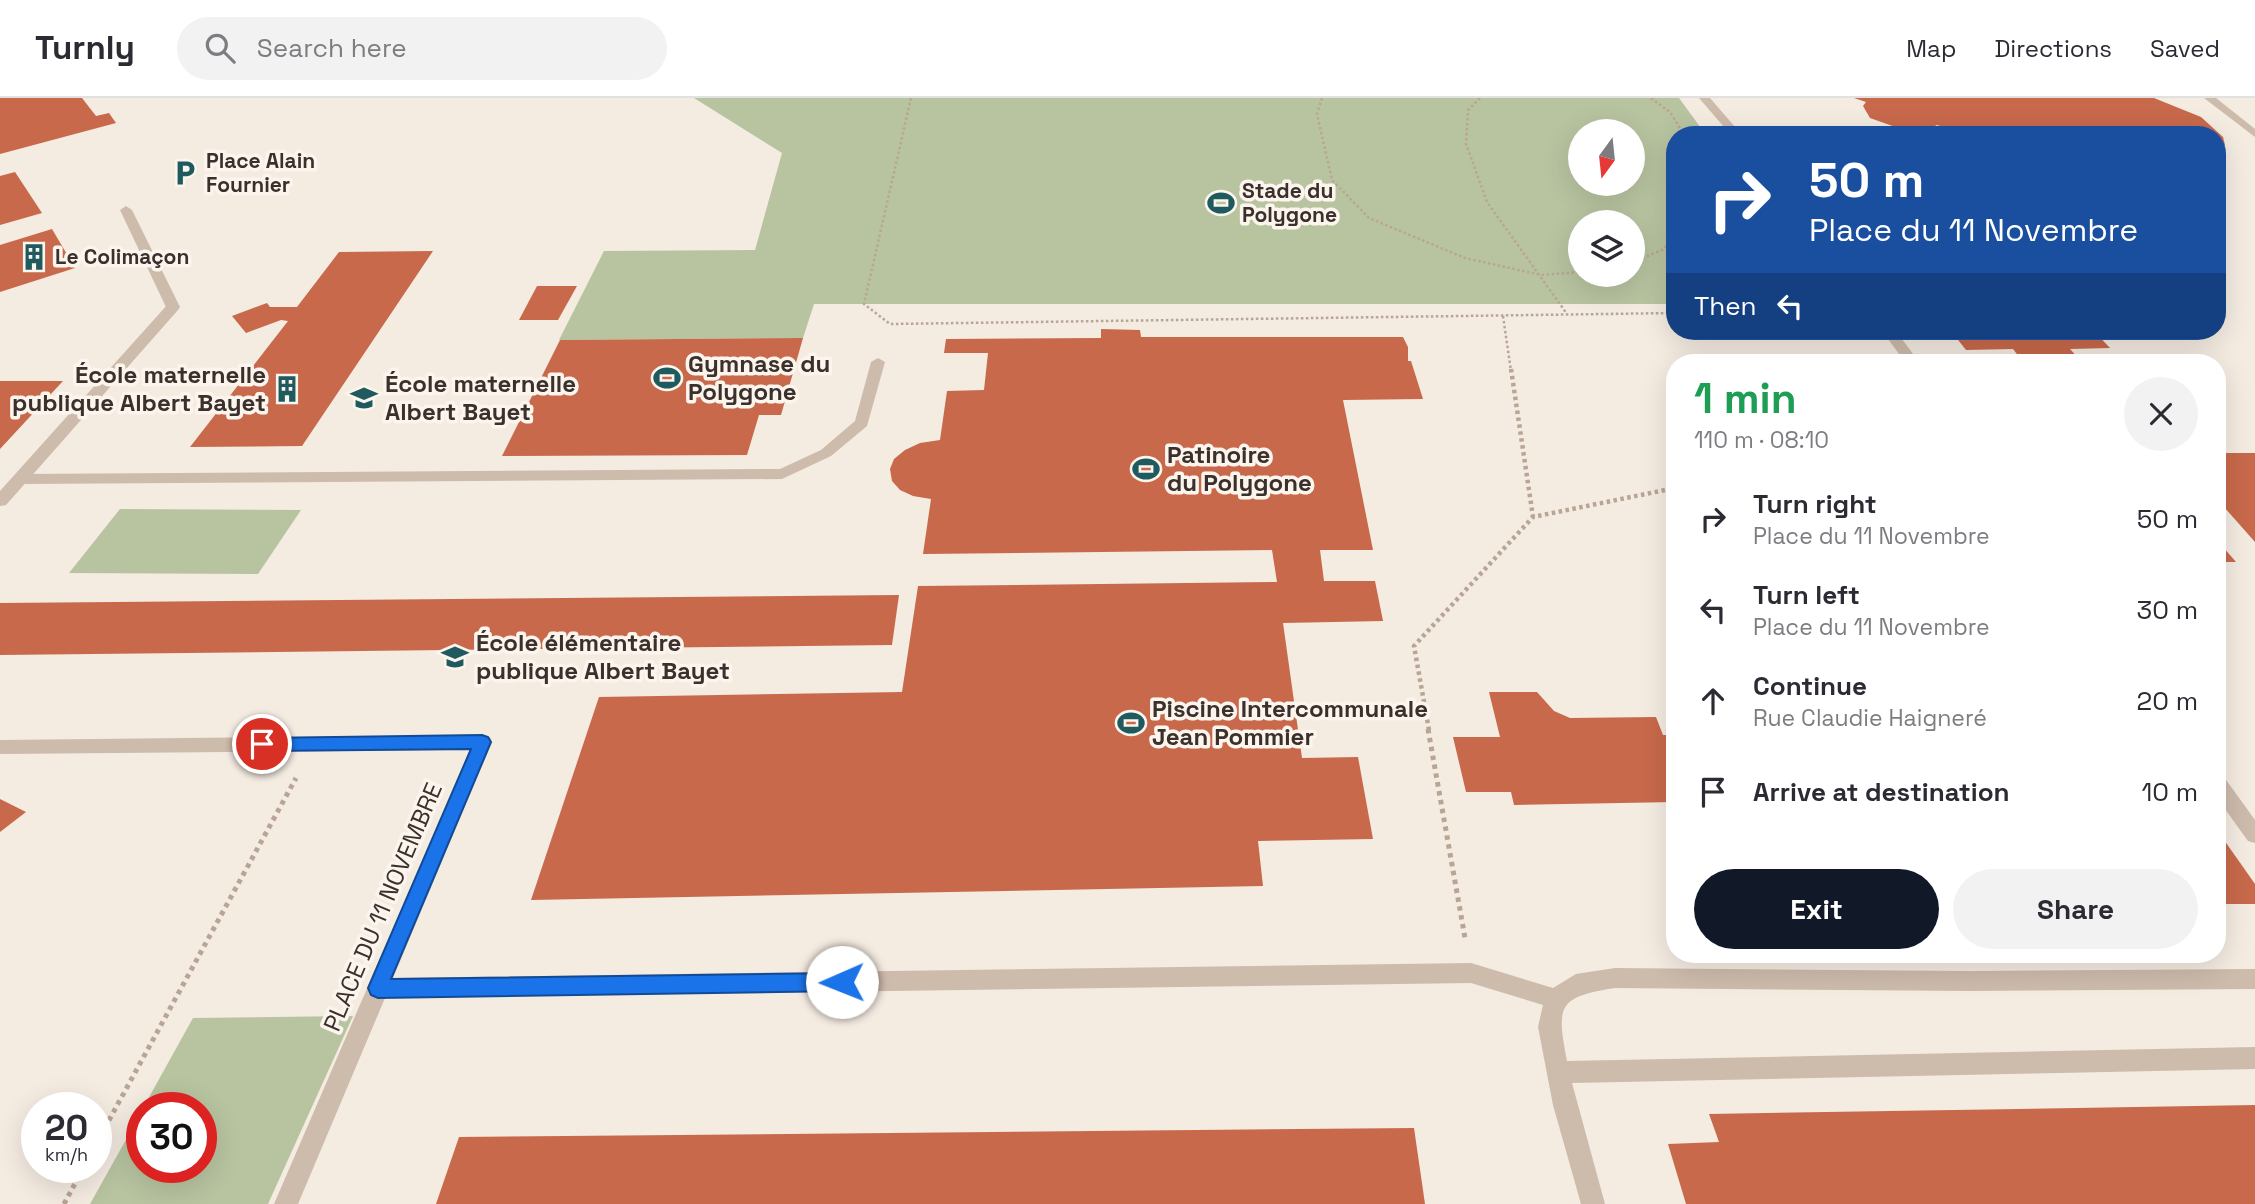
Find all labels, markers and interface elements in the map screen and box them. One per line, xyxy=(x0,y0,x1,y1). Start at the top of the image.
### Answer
search box xyxy=(177,17,667,80)
text: Turnly xyxy=(35,27,135,69)
icon: search xyxy=(201,29,239,67)
text: Search here xyxy=(257,31,407,65)
text: Map xyxy=(1906,33,1956,64)
text: Directions xyxy=(1994,33,2112,64)
text: Saved xyxy=(2150,33,2220,64)
north arrow xyxy=(1568,119,1645,196)
map controls xyxy=(1568,119,1645,287)
place label: Place Alain Fournier xyxy=(206,147,315,198)
text: 50 m xyxy=(1809,149,1924,211)
icon: right xyxy=(1694,154,1785,245)
parking icon: Place Alain Fournier xyxy=(170,158,200,188)
place label: Stade du Polygone xyxy=(1242,177,1337,228)
sports icon: Stade du Polygone xyxy=(1206,188,1236,218)
button: layers xyxy=(1568,210,1645,287)
text: Place du 11 Novembre xyxy=(1809,210,2138,250)
building icon: Le Colimaçon xyxy=(19,242,49,272)
place label: Le Colimaçon xyxy=(55,243,189,270)
icon: left xyxy=(1771,287,1809,325)
text: Then xyxy=(1694,289,1757,323)
place label: Gymnase du Polygone xyxy=(688,348,830,407)
place label: École maternelle publique Albert Bayet xyxy=(12,359,266,418)
sports icon: Gymnase du Polygone xyxy=(652,363,682,393)
place label: École maternelle Albert Bayet xyxy=(385,368,576,427)
text: 1 min xyxy=(1694,372,1797,425)
building icon: École maternelle publique Albert Bayet xyxy=(272,374,302,404)
button: close xyxy=(2124,377,2198,451)
school or university icon: École maternelle Albert Bayet xyxy=(349,383,379,413)
text: 110 m · 08:10 xyxy=(1694,425,1829,455)
place label: Patinoire du Polygone xyxy=(1167,439,1312,498)
sports icon: Patinoire du Polygone xyxy=(1131,454,1161,484)
text: Turn right xyxy=(1753,487,1877,521)
icon: right xyxy=(1694,500,1732,538)
text: 50 m xyxy=(2137,502,2198,536)
text: Place du 11 Novembre xyxy=(1753,521,1990,551)
text: Turn left xyxy=(1753,578,1860,612)
icon: left xyxy=(1694,591,1732,629)
text: 30 m xyxy=(2137,593,2198,627)
text: Place du 11 Novembre xyxy=(1753,612,1990,642)
place label: École élémentaire publique Albert Bayet xyxy=(476,627,730,686)
school or university icon: École élémentaire publique Albert Bayet xyxy=(440,642,470,672)
text: Continue xyxy=(1753,669,1867,703)
icon: ahead xyxy=(1694,682,1732,720)
text: 20 m xyxy=(2137,684,2198,718)
place label: Piscine Intercommunale Jean Pommier xyxy=(1152,693,1428,752)
text: Rue Claudie Haigneré xyxy=(1753,703,1987,733)
sports icon: Piscine Intercommunale Jean Pommier xyxy=(1116,708,1146,738)
pin xyxy=(232,714,292,774)
icon: arrive xyxy=(243,725,281,763)
icon: arrive xyxy=(1694,773,1732,811)
text: Arrive at destination xyxy=(1753,775,2010,809)
text: 10 m xyxy=(2141,775,2198,809)
street label: PLACE DU 11 NOVEMBRE xyxy=(316,778,449,1036)
button: Exit xyxy=(1694,869,1939,949)
button: Share xyxy=(1953,869,2198,949)
position arrow xyxy=(805,945,879,1019)
speed limit sign: 30 xyxy=(126,1092,217,1183)
text: 20 xyxy=(45,1106,88,1150)
text: km/h xyxy=(45,1143,88,1166)

